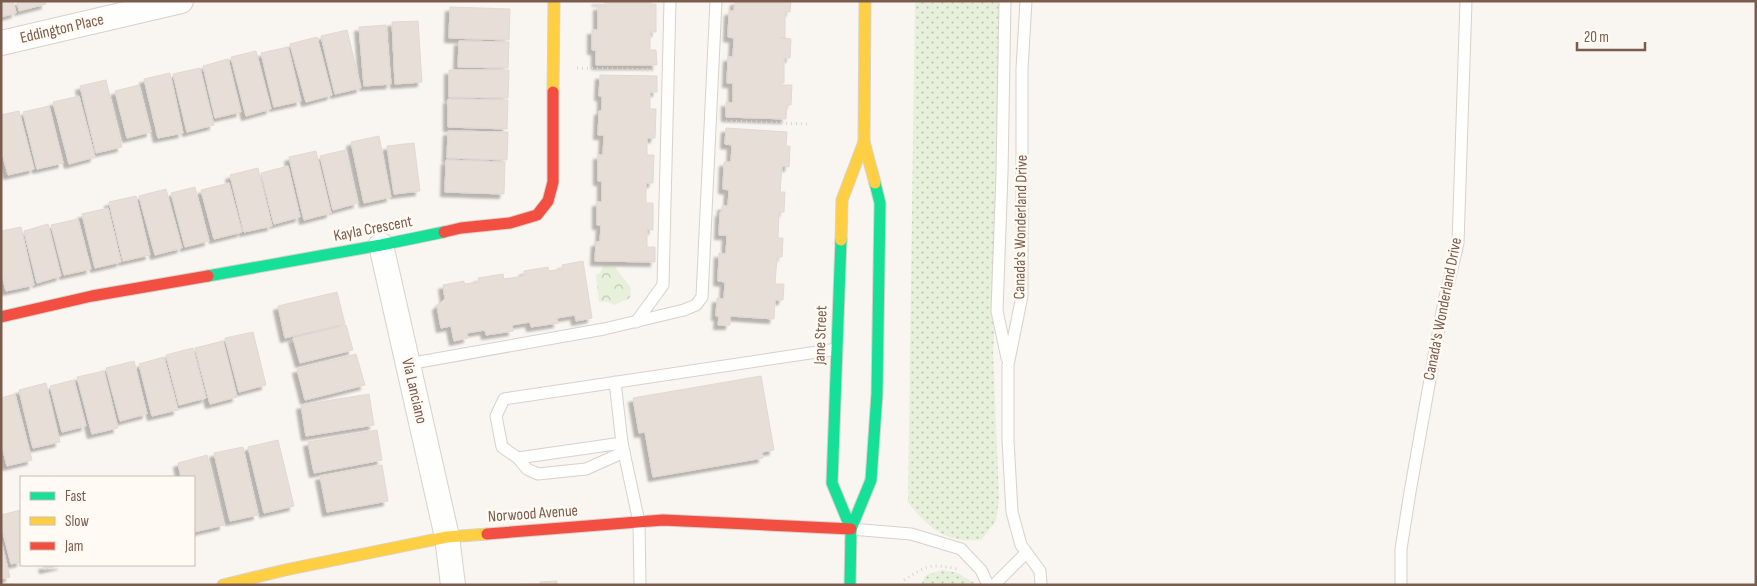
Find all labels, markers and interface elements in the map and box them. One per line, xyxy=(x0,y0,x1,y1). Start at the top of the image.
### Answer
street label: Eddington Place xyxy=(18,10,106,48)
scale bar xyxy=(1577,20,1644,52)
text: 20 m xyxy=(1584,28,1609,47)
street label: Canada's Wonderland Drive xyxy=(1010,154,1032,300)
street label: Kayla Crescent xyxy=(332,212,414,246)
street label: Canada's Wonderland Drive xyxy=(1420,236,1466,382)
street label: Jane Street xyxy=(810,305,832,366)
street label: Via Lanciano xyxy=(397,356,431,426)
legend xyxy=(20,476,195,566)
text: Fast xyxy=(65,487,87,506)
street label: Norwood Avenue xyxy=(487,501,579,527)
text: Slow xyxy=(65,512,89,531)
text: Jam xyxy=(64,537,83,556)

